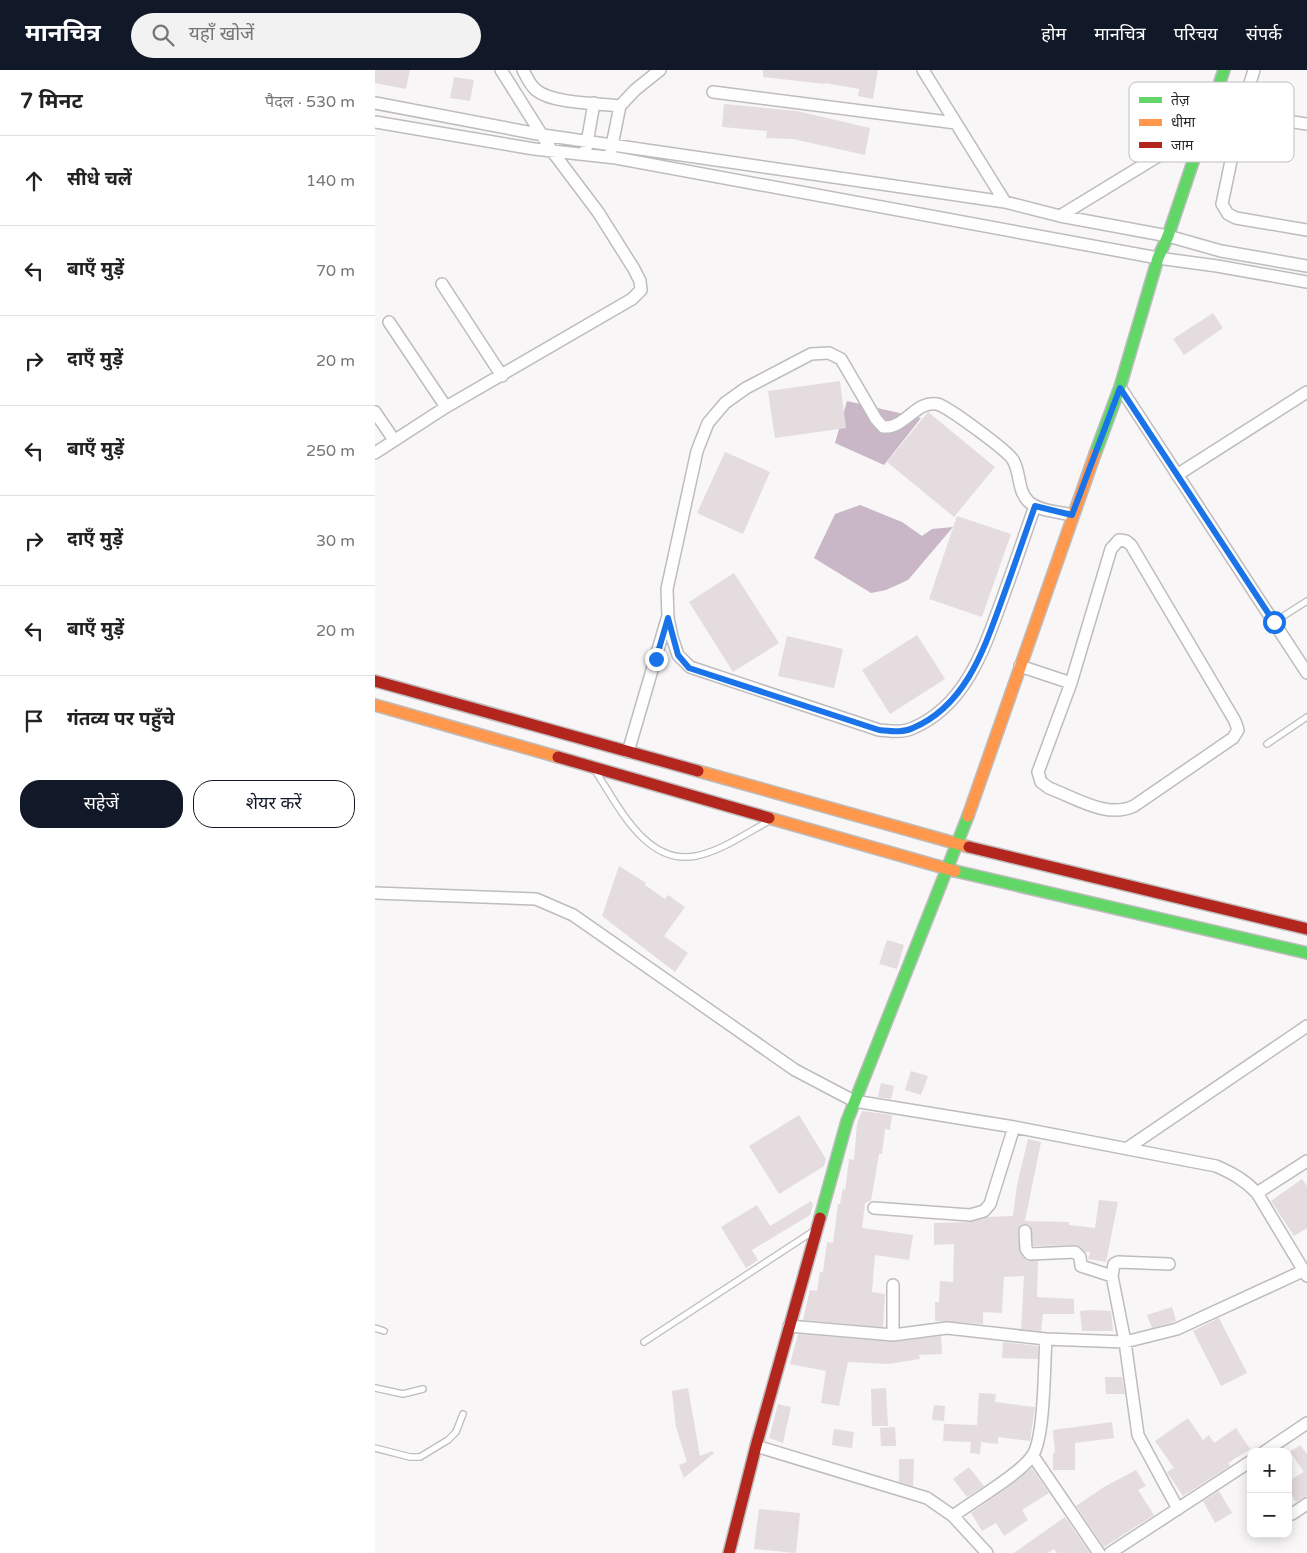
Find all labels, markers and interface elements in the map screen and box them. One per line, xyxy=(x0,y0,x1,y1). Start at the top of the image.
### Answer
search box xyxy=(131,13,481,58)
text: मानचित्र xyxy=(25,19,101,48)
icon: search xyxy=(149,21,177,49)
text: यहाँ खोजें xyxy=(189,23,254,45)
text: होम xyxy=(1041,23,1066,45)
text: मानचित्र xyxy=(1094,23,1146,45)
text: परिचय xyxy=(1174,23,1218,45)
text: संपर्क xyxy=(1246,23,1282,45)
legend xyxy=(1129,82,1294,162)
text: 7 मिनट xyxy=(20,89,83,114)
text: तेज़ xyxy=(1171,91,1190,109)
text: पैदल · 530 m xyxy=(265,92,355,112)
text: धीमा xyxy=(1171,114,1196,131)
text: जाम xyxy=(1171,137,1194,154)
icon: ahead xyxy=(20,167,48,195)
text: सीधे चलें xyxy=(67,168,132,190)
text: 140 m xyxy=(306,171,355,191)
icon: left xyxy=(20,257,48,285)
text: बाएँ मुड़ें xyxy=(67,258,124,280)
text: 70 m xyxy=(316,261,355,281)
icon: right xyxy=(20,347,48,375)
text: दाएँ मुड़ें xyxy=(67,348,123,370)
text: 20 m xyxy=(316,351,355,371)
icon: left xyxy=(20,437,48,465)
text: बाएँ मुड़ें xyxy=(67,438,124,460)
text: 250 m xyxy=(306,441,355,461)
icon: right xyxy=(20,527,48,555)
text: दाएँ मुड़ें xyxy=(67,528,123,550)
text: 30 m xyxy=(316,531,355,551)
route start xyxy=(1263,611,1286,634)
icon: left xyxy=(20,617,48,645)
text: बाएँ मुड़ें xyxy=(67,618,124,640)
text: 20 m xyxy=(316,621,355,641)
route end xyxy=(645,648,668,671)
icon: arrive xyxy=(20,707,48,735)
text: गंतव्य पर पहुँचे xyxy=(67,708,175,730)
button: सहेजें xyxy=(20,780,183,828)
button: शेयर करें xyxy=(193,780,355,828)
map controls xyxy=(1247,1448,1292,1538)
button: + xyxy=(1247,1448,1292,1493)
button: − xyxy=(1247,1493,1292,1538)

